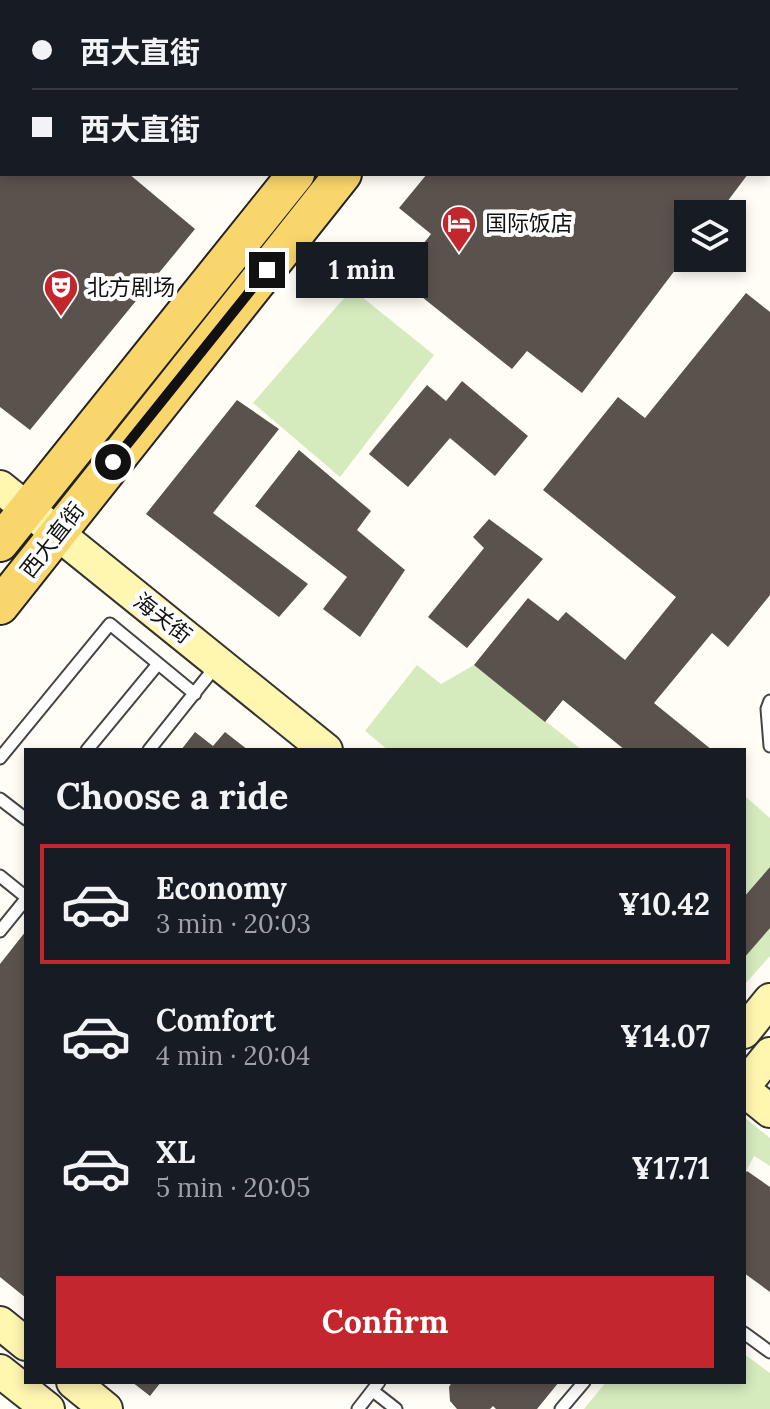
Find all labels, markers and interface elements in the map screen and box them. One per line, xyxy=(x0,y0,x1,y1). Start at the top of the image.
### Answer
text: 西大直街 xyxy=(80,33,200,71)
text: 西大直街 xyxy=(80,110,200,148)
map controls xyxy=(674,200,746,272)
button: layers xyxy=(674,200,746,272)
hotel icon: 国际饭店 xyxy=(440,204,478,254)
place label: 国际饭店 xyxy=(485,209,573,237)
callout: 1 min xyxy=(295,242,427,298)
route end xyxy=(249,252,285,288)
text: 1 min xyxy=(329,253,395,286)
theatre icon: 北方剧场 xyxy=(42,268,80,318)
place label: 北方剧场 xyxy=(87,273,175,301)
route start xyxy=(95,444,131,480)
street label: 西大直街 xyxy=(14,497,90,583)
street label: 海关街 xyxy=(128,587,198,649)
text: Choose a ride xyxy=(56,773,288,819)
icon: car xyxy=(60,868,132,940)
text: Economy xyxy=(156,869,287,907)
text: ¥10.42 xyxy=(618,885,710,923)
text: 3 min · 20:03 xyxy=(156,907,311,940)
icon: car xyxy=(60,1000,132,1072)
text: Comfort xyxy=(156,1001,276,1039)
text: ¥14.07 xyxy=(620,1017,710,1055)
text: 4 min · 20:04 xyxy=(156,1039,310,1072)
icon: car xyxy=(60,1132,132,1204)
text: XL xyxy=(156,1133,195,1171)
text: ¥17.71 xyxy=(632,1149,710,1187)
text: 5 min · 20:05 xyxy=(156,1171,310,1204)
button: Confirm xyxy=(56,1276,714,1368)

